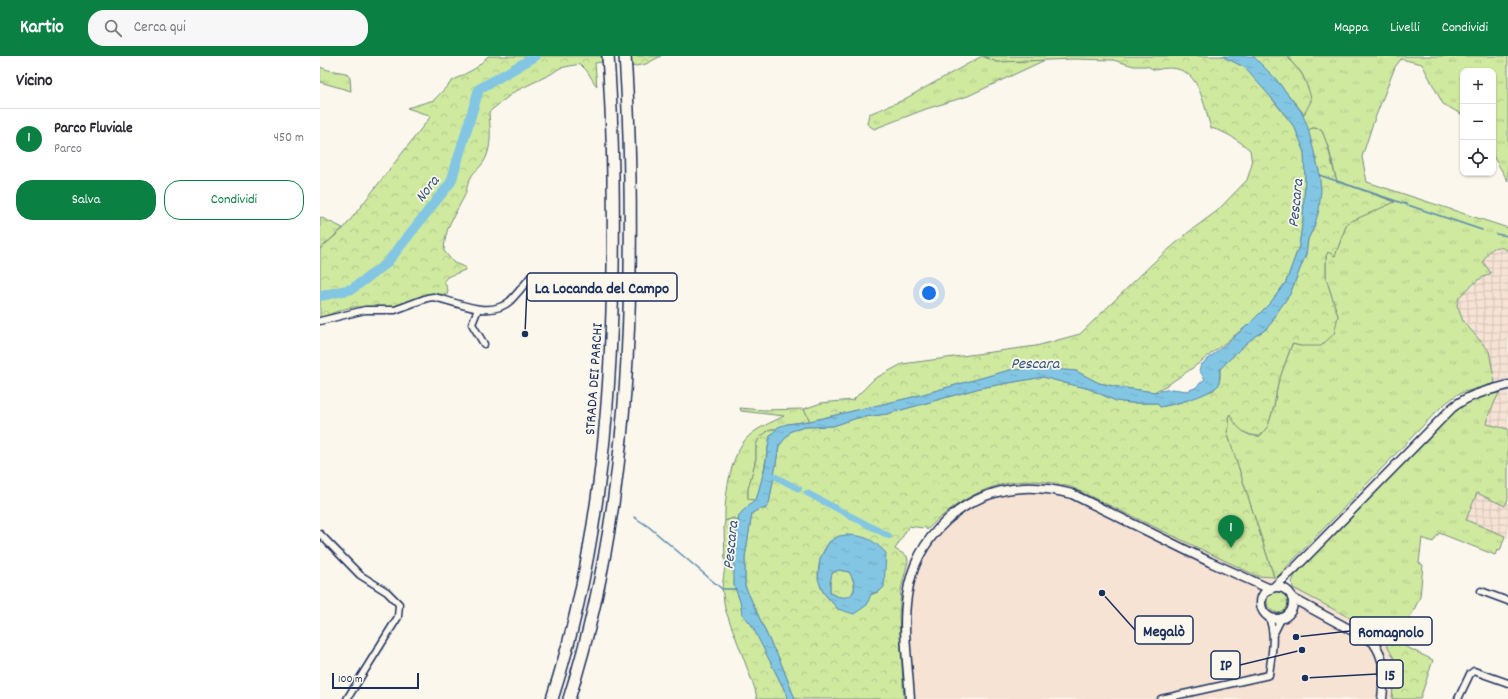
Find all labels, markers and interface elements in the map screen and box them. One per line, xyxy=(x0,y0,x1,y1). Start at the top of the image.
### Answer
search box xyxy=(88,10,368,46)
text: Kartio xyxy=(20,15,64,42)
icon: search xyxy=(102,17,124,39)
text: Cerca qui xyxy=(134,17,186,39)
text: Mappa xyxy=(1334,18,1368,38)
text: Livelli xyxy=(1390,18,1420,38)
text: Condividi xyxy=(1442,18,1488,38)
map controls xyxy=(1460,68,1496,176)
button: + xyxy=(1460,68,1496,104)
text: Vicino xyxy=(16,70,53,94)
button: − xyxy=(1460,104,1496,140)
text: Parco Fluviale xyxy=(54,118,132,140)
text: 1 xyxy=(28,129,30,148)
text: 450 m xyxy=(274,129,304,148)
text: Parco xyxy=(54,140,82,159)
button: locate xyxy=(1460,140,1496,176)
water label: Nora xyxy=(410,170,447,208)
water label: Pescara xyxy=(1283,176,1311,229)
button: Salva xyxy=(16,180,156,220)
button: Condividi xyxy=(164,180,304,220)
callout: La Locanda del Campo xyxy=(527,273,677,301)
text: La Locanda del Campo xyxy=(535,278,669,301)
your location xyxy=(919,283,939,303)
street label: STRADA DEI PARCHI xyxy=(580,322,610,436)
water label: Pescara xyxy=(1011,353,1061,376)
pin: 1 xyxy=(1218,515,1244,548)
water label: Pescara xyxy=(718,518,746,571)
callout: Megalò xyxy=(1135,616,1193,644)
callout: Romagnolo xyxy=(1350,617,1432,645)
text: Megalò xyxy=(1143,621,1185,644)
text: Romagnolo xyxy=(1358,622,1424,645)
callout: IP xyxy=(1211,651,1240,679)
text: IP xyxy=(1220,655,1233,678)
callout: 15 xyxy=(1377,660,1403,688)
text: 15 xyxy=(1385,665,1395,688)
scale bar xyxy=(332,671,419,690)
text: 100 m xyxy=(338,672,362,688)

